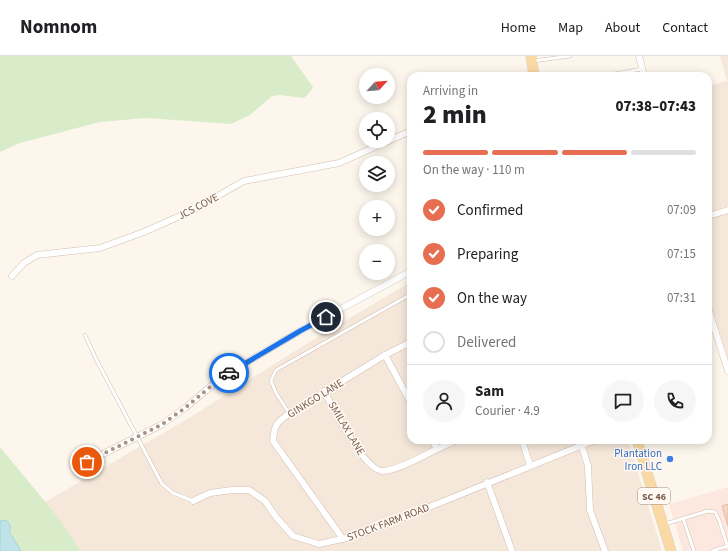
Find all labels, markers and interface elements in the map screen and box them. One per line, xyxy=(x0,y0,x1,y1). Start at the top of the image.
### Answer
text: Nomnom xyxy=(20,14,97,41)
text: Home xyxy=(501,18,536,38)
text: Map xyxy=(558,18,583,38)
text: About xyxy=(605,18,640,38)
text: Contact xyxy=(662,18,708,38)
north arrow xyxy=(359,68,395,104)
map controls xyxy=(359,68,395,280)
text: Arriving in xyxy=(423,82,478,100)
text: 2 min xyxy=(423,96,487,133)
text: 07:38–07:43 xyxy=(615,96,696,117)
button: locate xyxy=(359,112,395,148)
button: layers xyxy=(359,156,395,192)
text: On the way · 110 m xyxy=(423,161,525,179)
street label: JCS COVE xyxy=(175,189,221,223)
icon: check xyxy=(423,199,445,221)
button: + xyxy=(359,200,395,236)
text: Confirmed xyxy=(457,200,523,221)
text: 07:09 xyxy=(667,201,696,219)
icon: check xyxy=(423,243,445,265)
button: − xyxy=(359,244,395,280)
text: Preparing xyxy=(457,244,518,265)
text: 07:15 xyxy=(667,245,696,263)
icon: check xyxy=(423,287,445,309)
text: On the way xyxy=(457,288,527,309)
text: 07:31 xyxy=(667,289,696,307)
pin xyxy=(309,300,343,334)
icon: home xyxy=(315,306,337,328)
text: Delivered xyxy=(457,332,516,353)
courier xyxy=(209,353,249,393)
icon: car xyxy=(218,362,240,384)
street label: GINKGO LANE xyxy=(284,375,346,422)
button: person xyxy=(423,380,465,422)
button: chat xyxy=(602,380,644,422)
button: phone xyxy=(654,380,696,422)
text: Sam xyxy=(475,381,504,402)
street label: SMILAX LANE xyxy=(325,399,369,458)
text: Courier · 4.9 xyxy=(475,402,540,420)
pin xyxy=(70,445,104,479)
place label: Plantation Iron LLC xyxy=(614,446,662,474)
icon: bag xyxy=(76,451,98,473)
marker: Plantation Iron LLC xyxy=(665,454,675,464)
road number: SC 46 xyxy=(638,488,670,504)
street label: STOCK FARM ROAD xyxy=(345,500,432,545)

